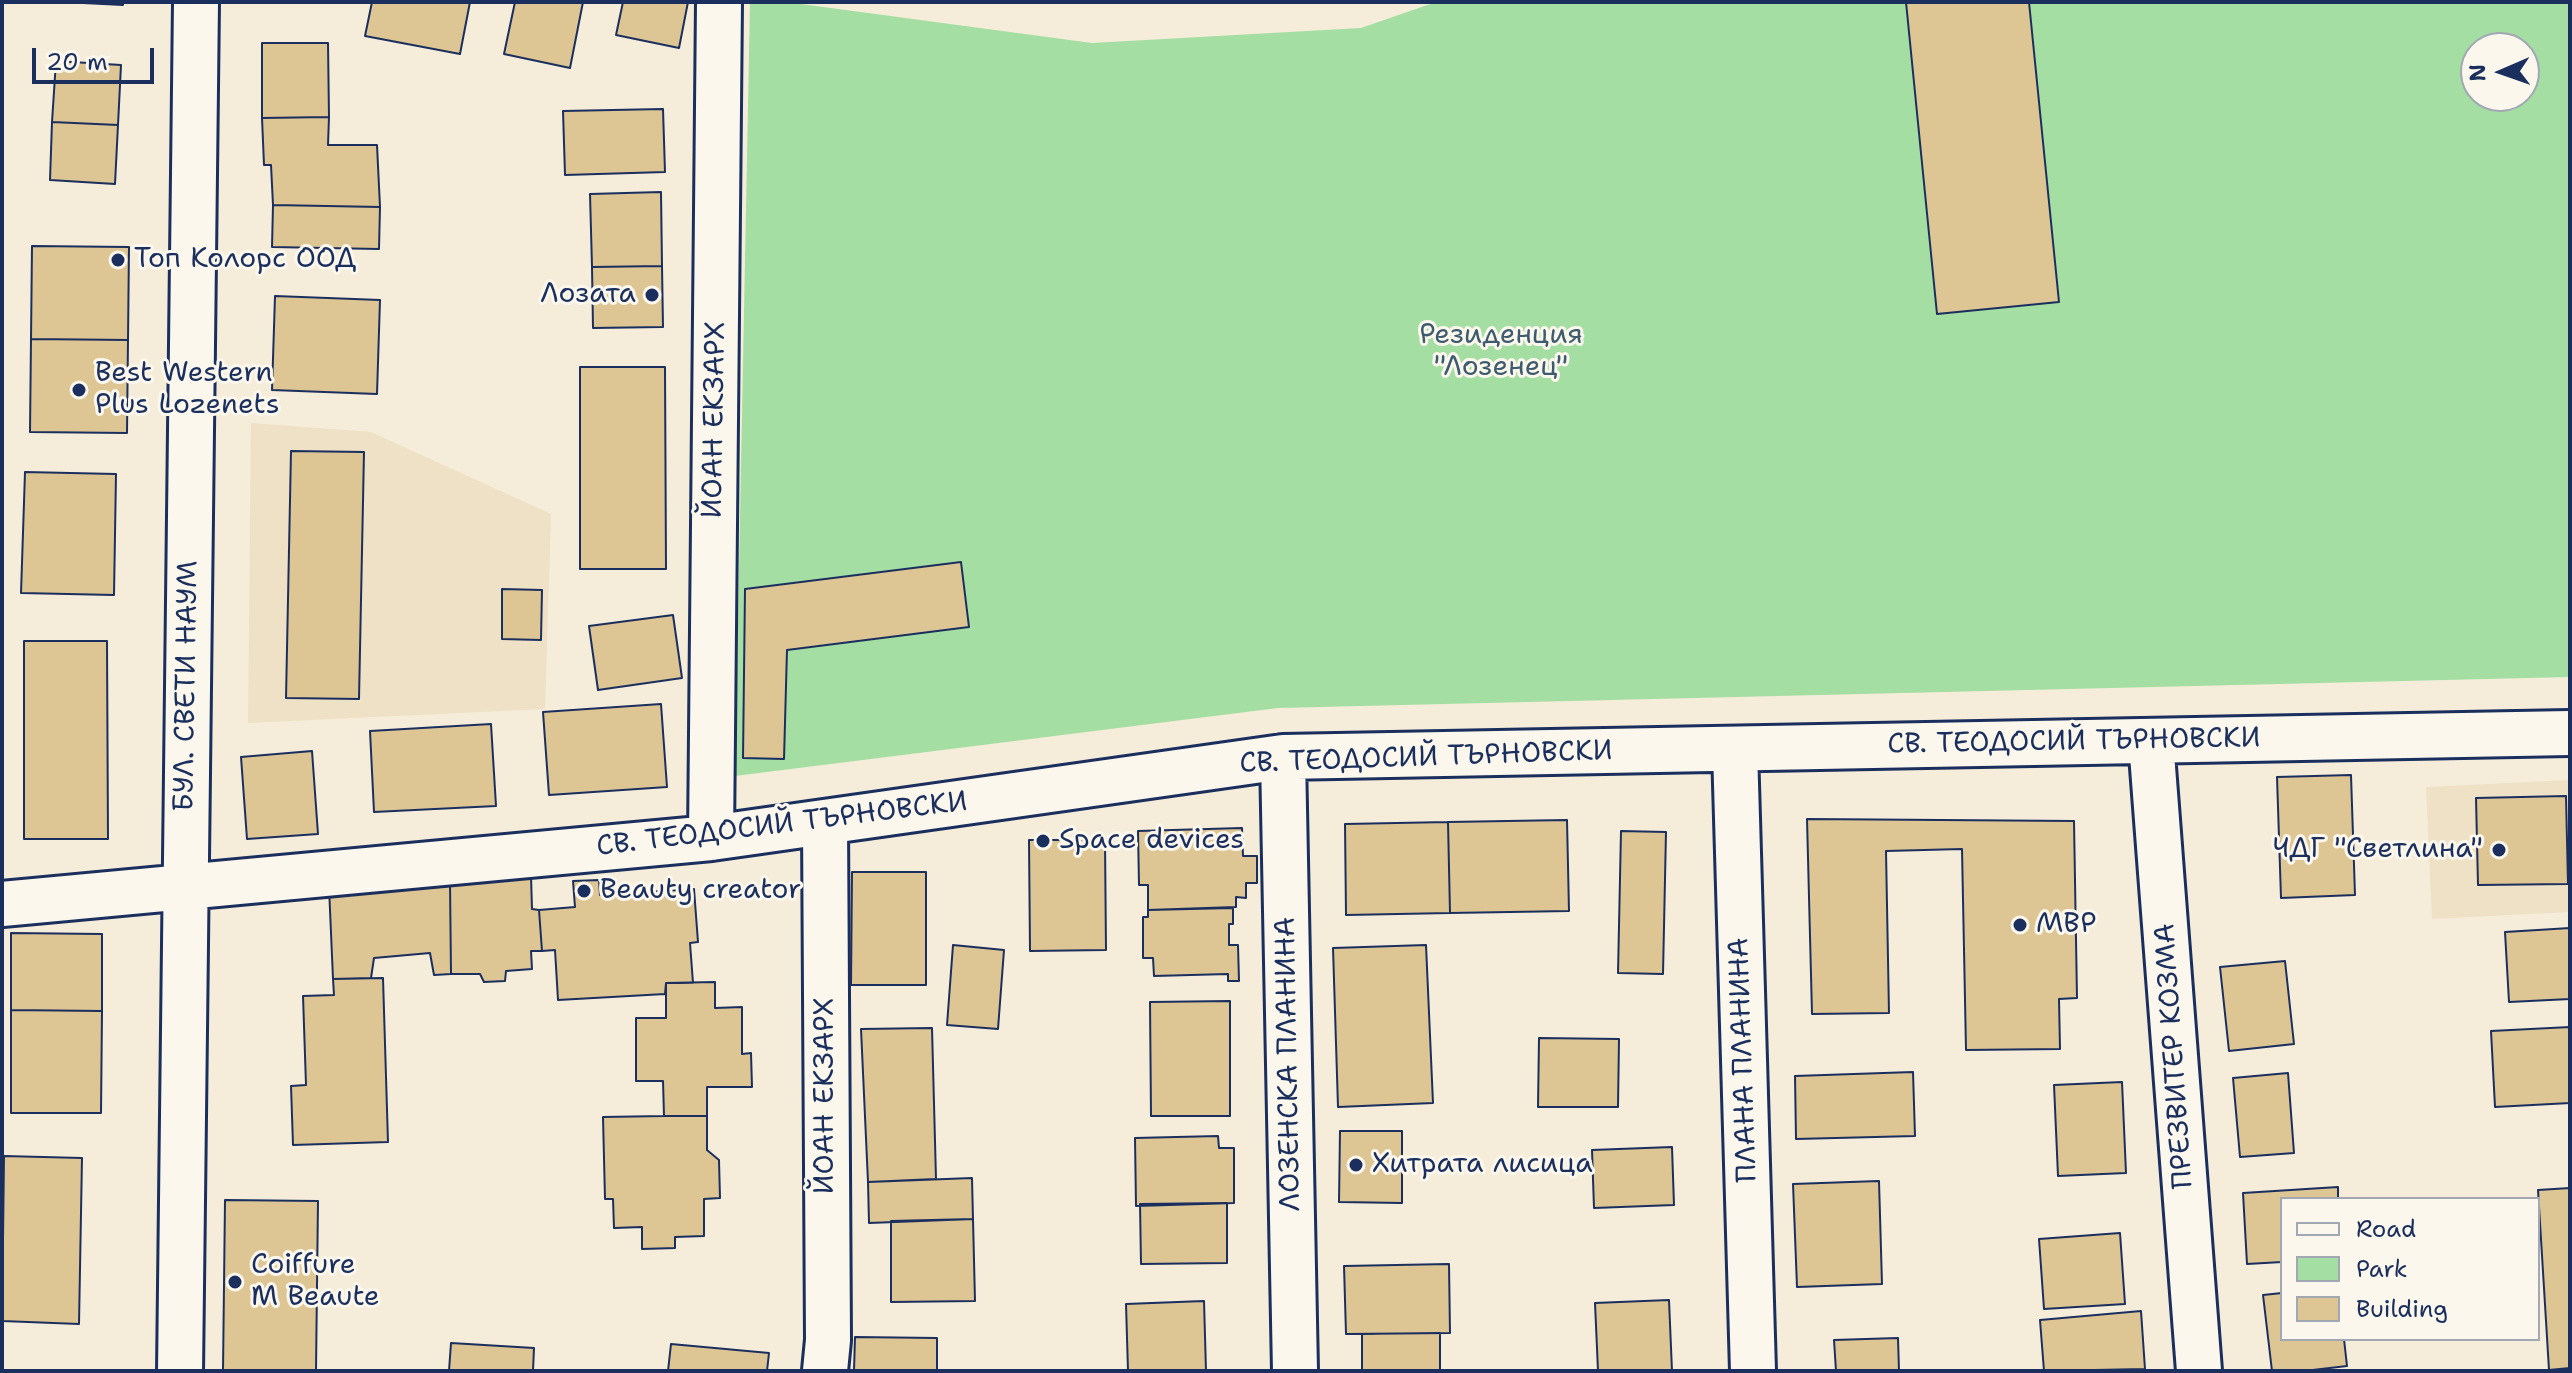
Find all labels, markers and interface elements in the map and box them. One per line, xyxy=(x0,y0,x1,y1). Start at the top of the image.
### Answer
scale bar xyxy=(36,32,158,82)
north arrow xyxy=(2460,32,2540,112)
text: 20 m xyxy=(46,46,108,78)
text: N xyxy=(2463,64,2492,82)
place label: Топ Колорс ООД xyxy=(134,243,356,277)
marker: Топ Колорс ООД xyxy=(109,251,127,269)
place label: Лозата xyxy=(540,278,636,312)
marker: Лозата xyxy=(643,286,661,304)
park label: Резиденция "Лозенец" xyxy=(1419,319,1583,385)
street label: ЙОАН ЕКЗАРХ xyxy=(696,321,734,519)
place label: Best Western Plus Lozenets xyxy=(95,357,280,423)
marker: Best Western Plus Lozenets xyxy=(70,381,88,399)
street label: БУЛ. СВЕТИ НАУМ xyxy=(168,560,206,812)
street label: СВ. ТЕОДОСИЙ ТЪРНОВСКИ xyxy=(1887,722,2261,762)
street label: СВ. ТЕОДОСИЙ ТЪРНОВСКИ xyxy=(1239,735,1613,781)
street label: СВ. ТЕОДОСИЙ ТЪРНОВСКИ xyxy=(595,786,969,864)
place label: Space devices xyxy=(1059,824,1244,858)
marker: Space devices xyxy=(1034,832,1052,850)
place label: ЧДГ "Светлина" xyxy=(2273,833,2483,867)
marker: ЧДГ "Светлина" xyxy=(2490,841,2508,859)
place label: Beauty creator xyxy=(600,874,801,908)
marker: Beauty creator xyxy=(575,882,593,900)
place label: МВР xyxy=(2036,908,2096,942)
street label: ЛОЗЕНСКА ПЛАНИНА xyxy=(1270,916,1308,1212)
marker: МВР xyxy=(2011,916,2029,934)
street label: ПРЕЗВИТЕР КОЗМА xyxy=(2149,922,2201,1190)
street label: ПЛАНА ПЛАНИНА xyxy=(1723,937,1765,1183)
street label: ЙОАН ЕКЗАРХ xyxy=(809,998,843,1194)
place label: Хитрата лисица xyxy=(1372,1148,1593,1182)
marker: Хитрата лисица xyxy=(1347,1156,1365,1174)
legend xyxy=(2280,1197,2540,1341)
text: Road xyxy=(2356,1213,2416,1245)
place label: Coiffure M Beaute xyxy=(251,1249,380,1315)
text: Park xyxy=(2356,1253,2408,1285)
marker: Coiffure M Beaute xyxy=(226,1273,244,1291)
text: Building xyxy=(2356,1293,2448,1325)

